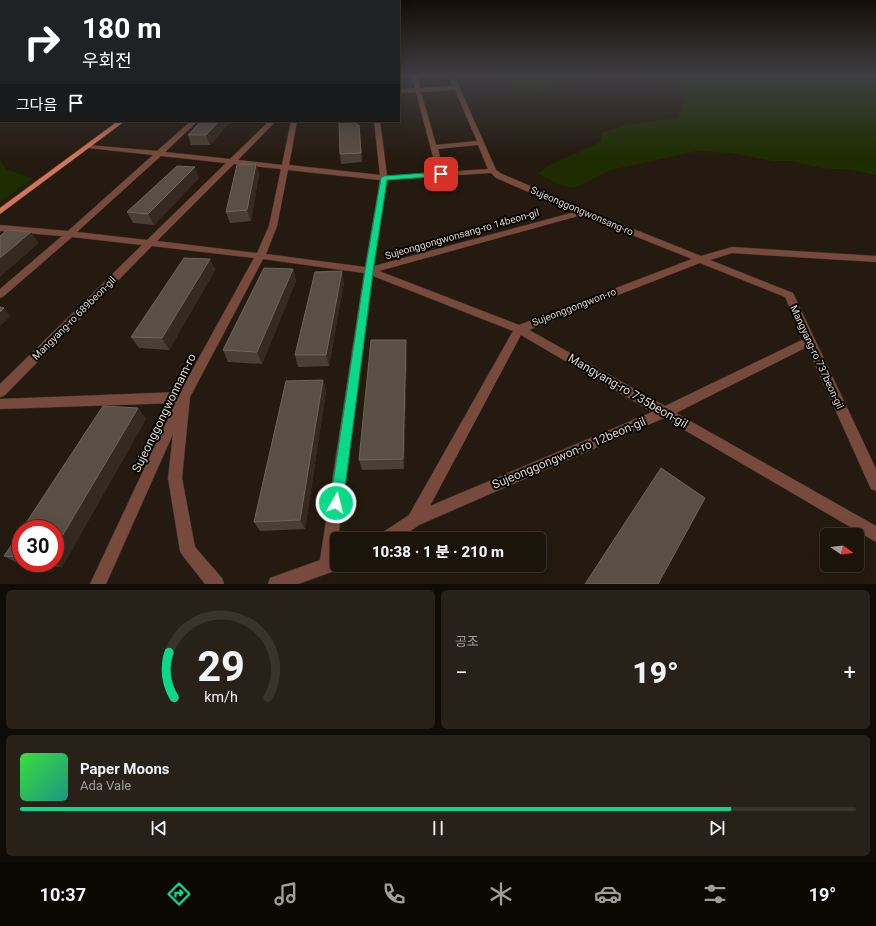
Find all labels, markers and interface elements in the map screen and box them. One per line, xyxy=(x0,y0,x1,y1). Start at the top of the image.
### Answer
text: 180 m xyxy=(82,12,161,45)
icon: right xyxy=(16,16,68,68)
text: 우회전 xyxy=(82,50,132,71)
icon: arrive xyxy=(65,92,87,114)
text: 그다음 xyxy=(16,96,57,114)
pin xyxy=(424,157,458,191)
icon: arrive xyxy=(430,163,452,185)
street label: Sujeonggongwonsang-ro xyxy=(529,184,635,238)
street label: Sujeonggongwonsang-ro 14beon-gil xyxy=(384,207,540,261)
street label: Mangyang-ro 689beon-gil xyxy=(30,274,118,362)
street label: Sujeonggongwon-ro xyxy=(531,286,618,328)
street label: Mangyang-ro 737beon-gil xyxy=(788,303,846,411)
street label: Sujeonggongwonnam-ro xyxy=(129,351,199,475)
street label: Mangyang-ro 735beon-gil xyxy=(566,351,690,431)
street label: Sujeonggongwon-ro 12beon-gil xyxy=(490,414,648,492)
position arrow xyxy=(315,482,357,524)
speed limit sign: 30 xyxy=(12,520,64,572)
north arrow xyxy=(820,528,864,572)
map controls xyxy=(820,528,864,572)
text: 10:38 · 1 분 · 210 m xyxy=(372,543,504,561)
text: 공조 xyxy=(455,634,479,649)
text: 29 xyxy=(197,641,244,690)
text: 19° xyxy=(632,655,679,690)
text: − xyxy=(455,660,468,685)
text: + xyxy=(844,660,856,685)
text: km/h xyxy=(204,688,237,704)
text: Paper Moons xyxy=(80,760,170,778)
text: Ada Vale xyxy=(80,778,131,793)
icon: previous xyxy=(148,817,170,839)
icon: pause xyxy=(427,817,449,839)
icon: next xyxy=(706,817,728,839)
icon: directions xyxy=(165,880,193,908)
icon: music xyxy=(272,880,300,908)
icon: phone xyxy=(380,880,408,908)
icon: climate xyxy=(487,880,515,908)
icon: car xyxy=(594,880,622,908)
icon: filters xyxy=(701,880,729,908)
text: 10:37 xyxy=(40,884,86,905)
text: 19° xyxy=(809,884,836,905)

